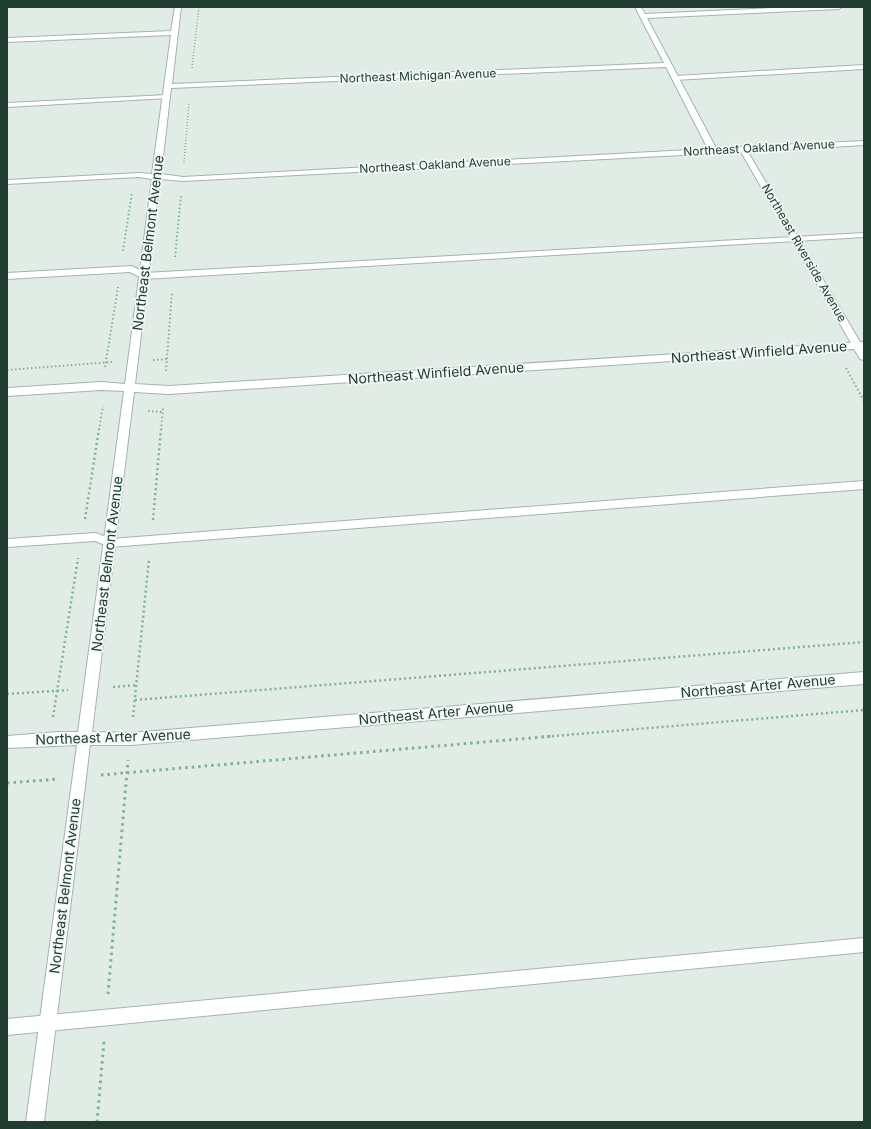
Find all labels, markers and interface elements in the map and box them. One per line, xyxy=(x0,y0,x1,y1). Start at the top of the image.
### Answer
street label: Northeast Michigan Avenue xyxy=(339,65,497,86)
street label: Northeast Oakland Avenue xyxy=(683,136,835,159)
street label: Northeast Oakland Avenue xyxy=(359,153,511,176)
street label: Northeast Belmont Avenue xyxy=(128,154,167,332)
street label: Northeast Riverside Avenue xyxy=(759,181,850,325)
street label: Northeast Winfield Avenue xyxy=(670,337,848,366)
street label: Northeast Winfield Avenue xyxy=(347,358,525,387)
street label: Northeast Belmont Avenue xyxy=(87,475,126,653)
street label: Northeast Arter Avenue xyxy=(680,670,836,701)
street label: Northeast Arter Avenue xyxy=(358,697,514,728)
street label: Northeast Arter Avenue xyxy=(35,725,191,748)
street label: Northeast Belmont Avenue xyxy=(45,797,84,975)

